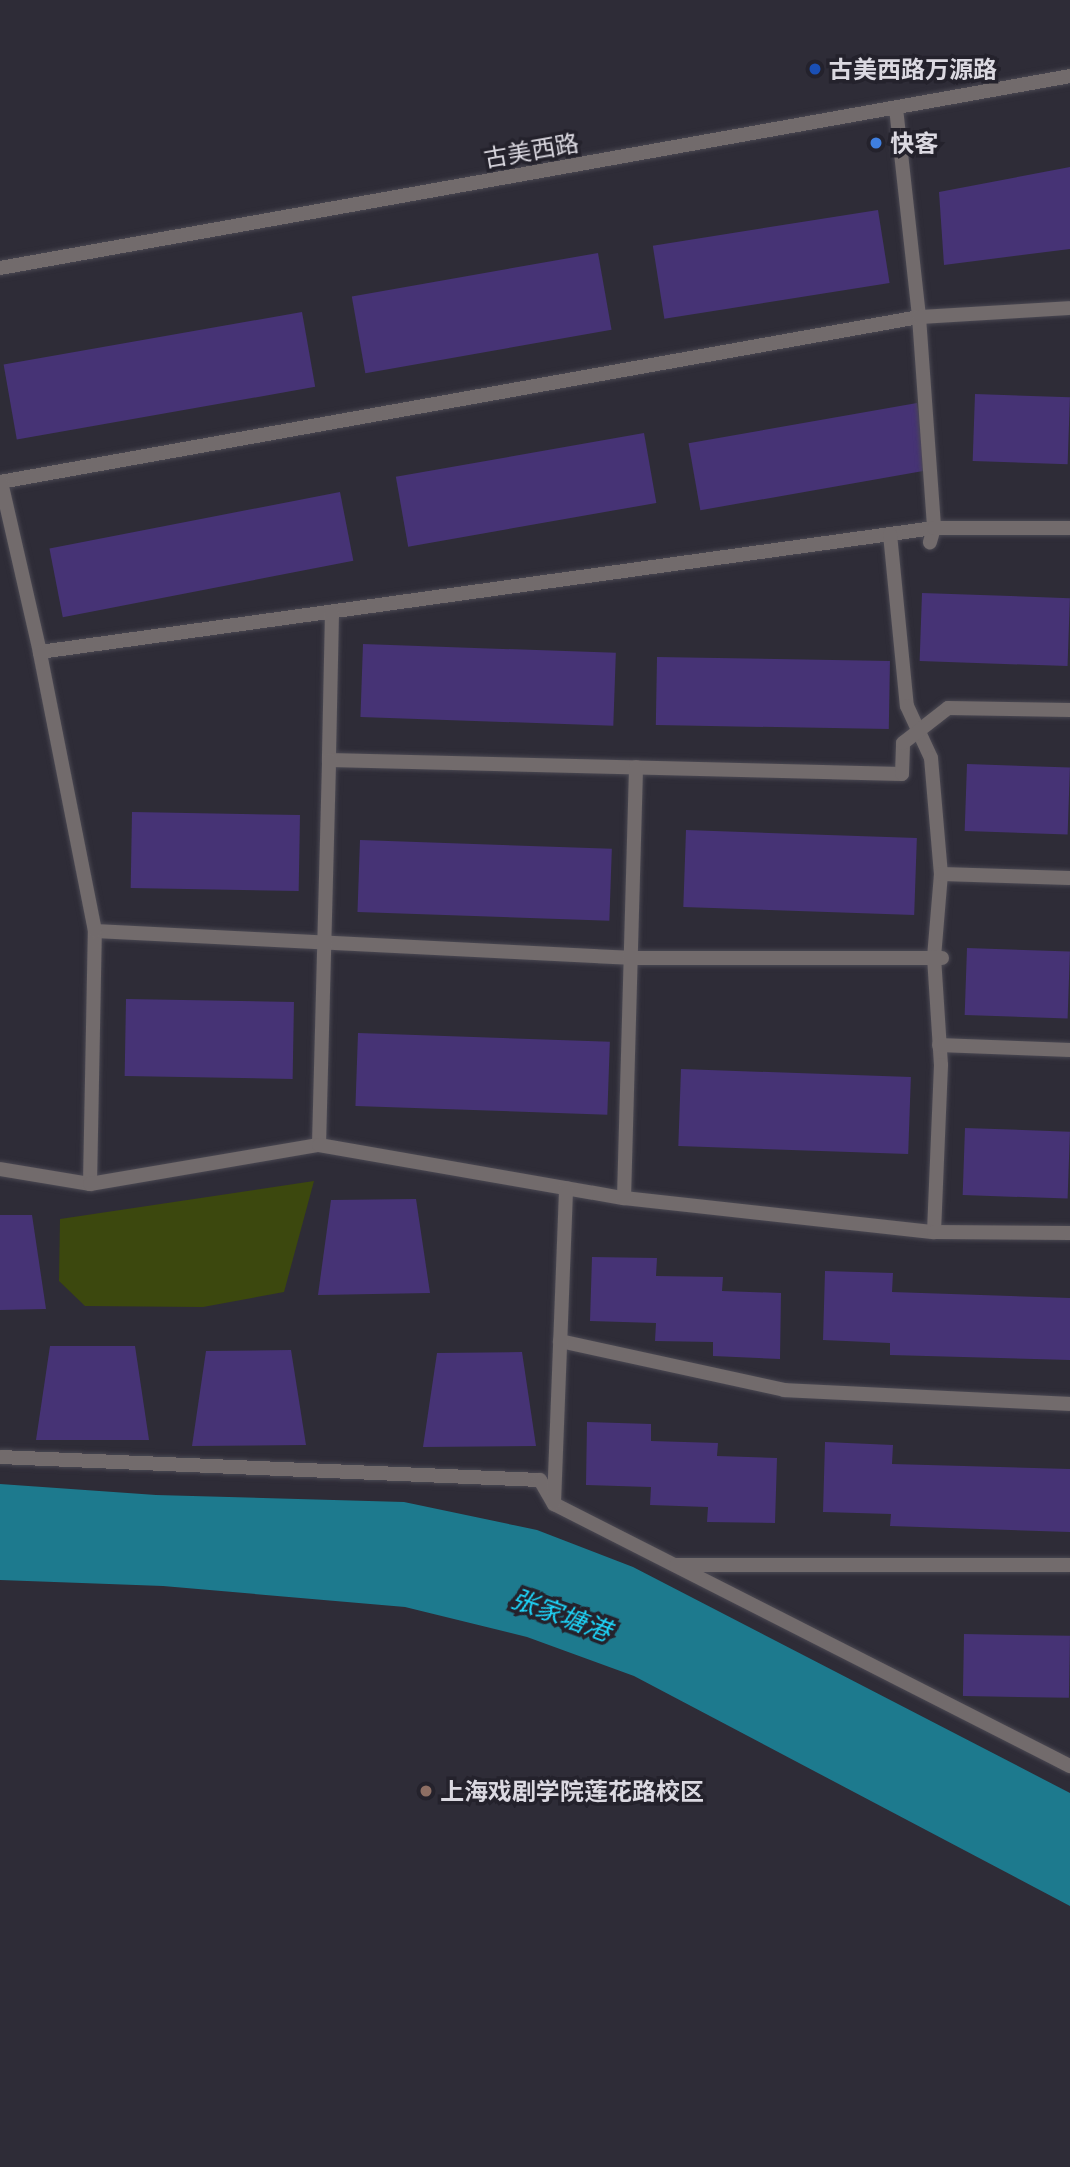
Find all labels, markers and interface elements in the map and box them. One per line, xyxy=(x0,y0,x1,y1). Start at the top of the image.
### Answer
place label: 古美西路万源路 xyxy=(829,55,997,83)
marker: 古美西路万源路 xyxy=(807,61,823,77)
street label: 古美西路 xyxy=(481,127,581,173)
place label: 快客 xyxy=(890,129,938,157)
marker: 快客 xyxy=(868,135,884,151)
water label: 张家塘港 xyxy=(507,1583,615,1647)
place label: 上海戏剧学院莲花路校区 xyxy=(440,1777,704,1805)
marker: 上海戏剧学院莲花路校区 xyxy=(418,1783,434,1799)

